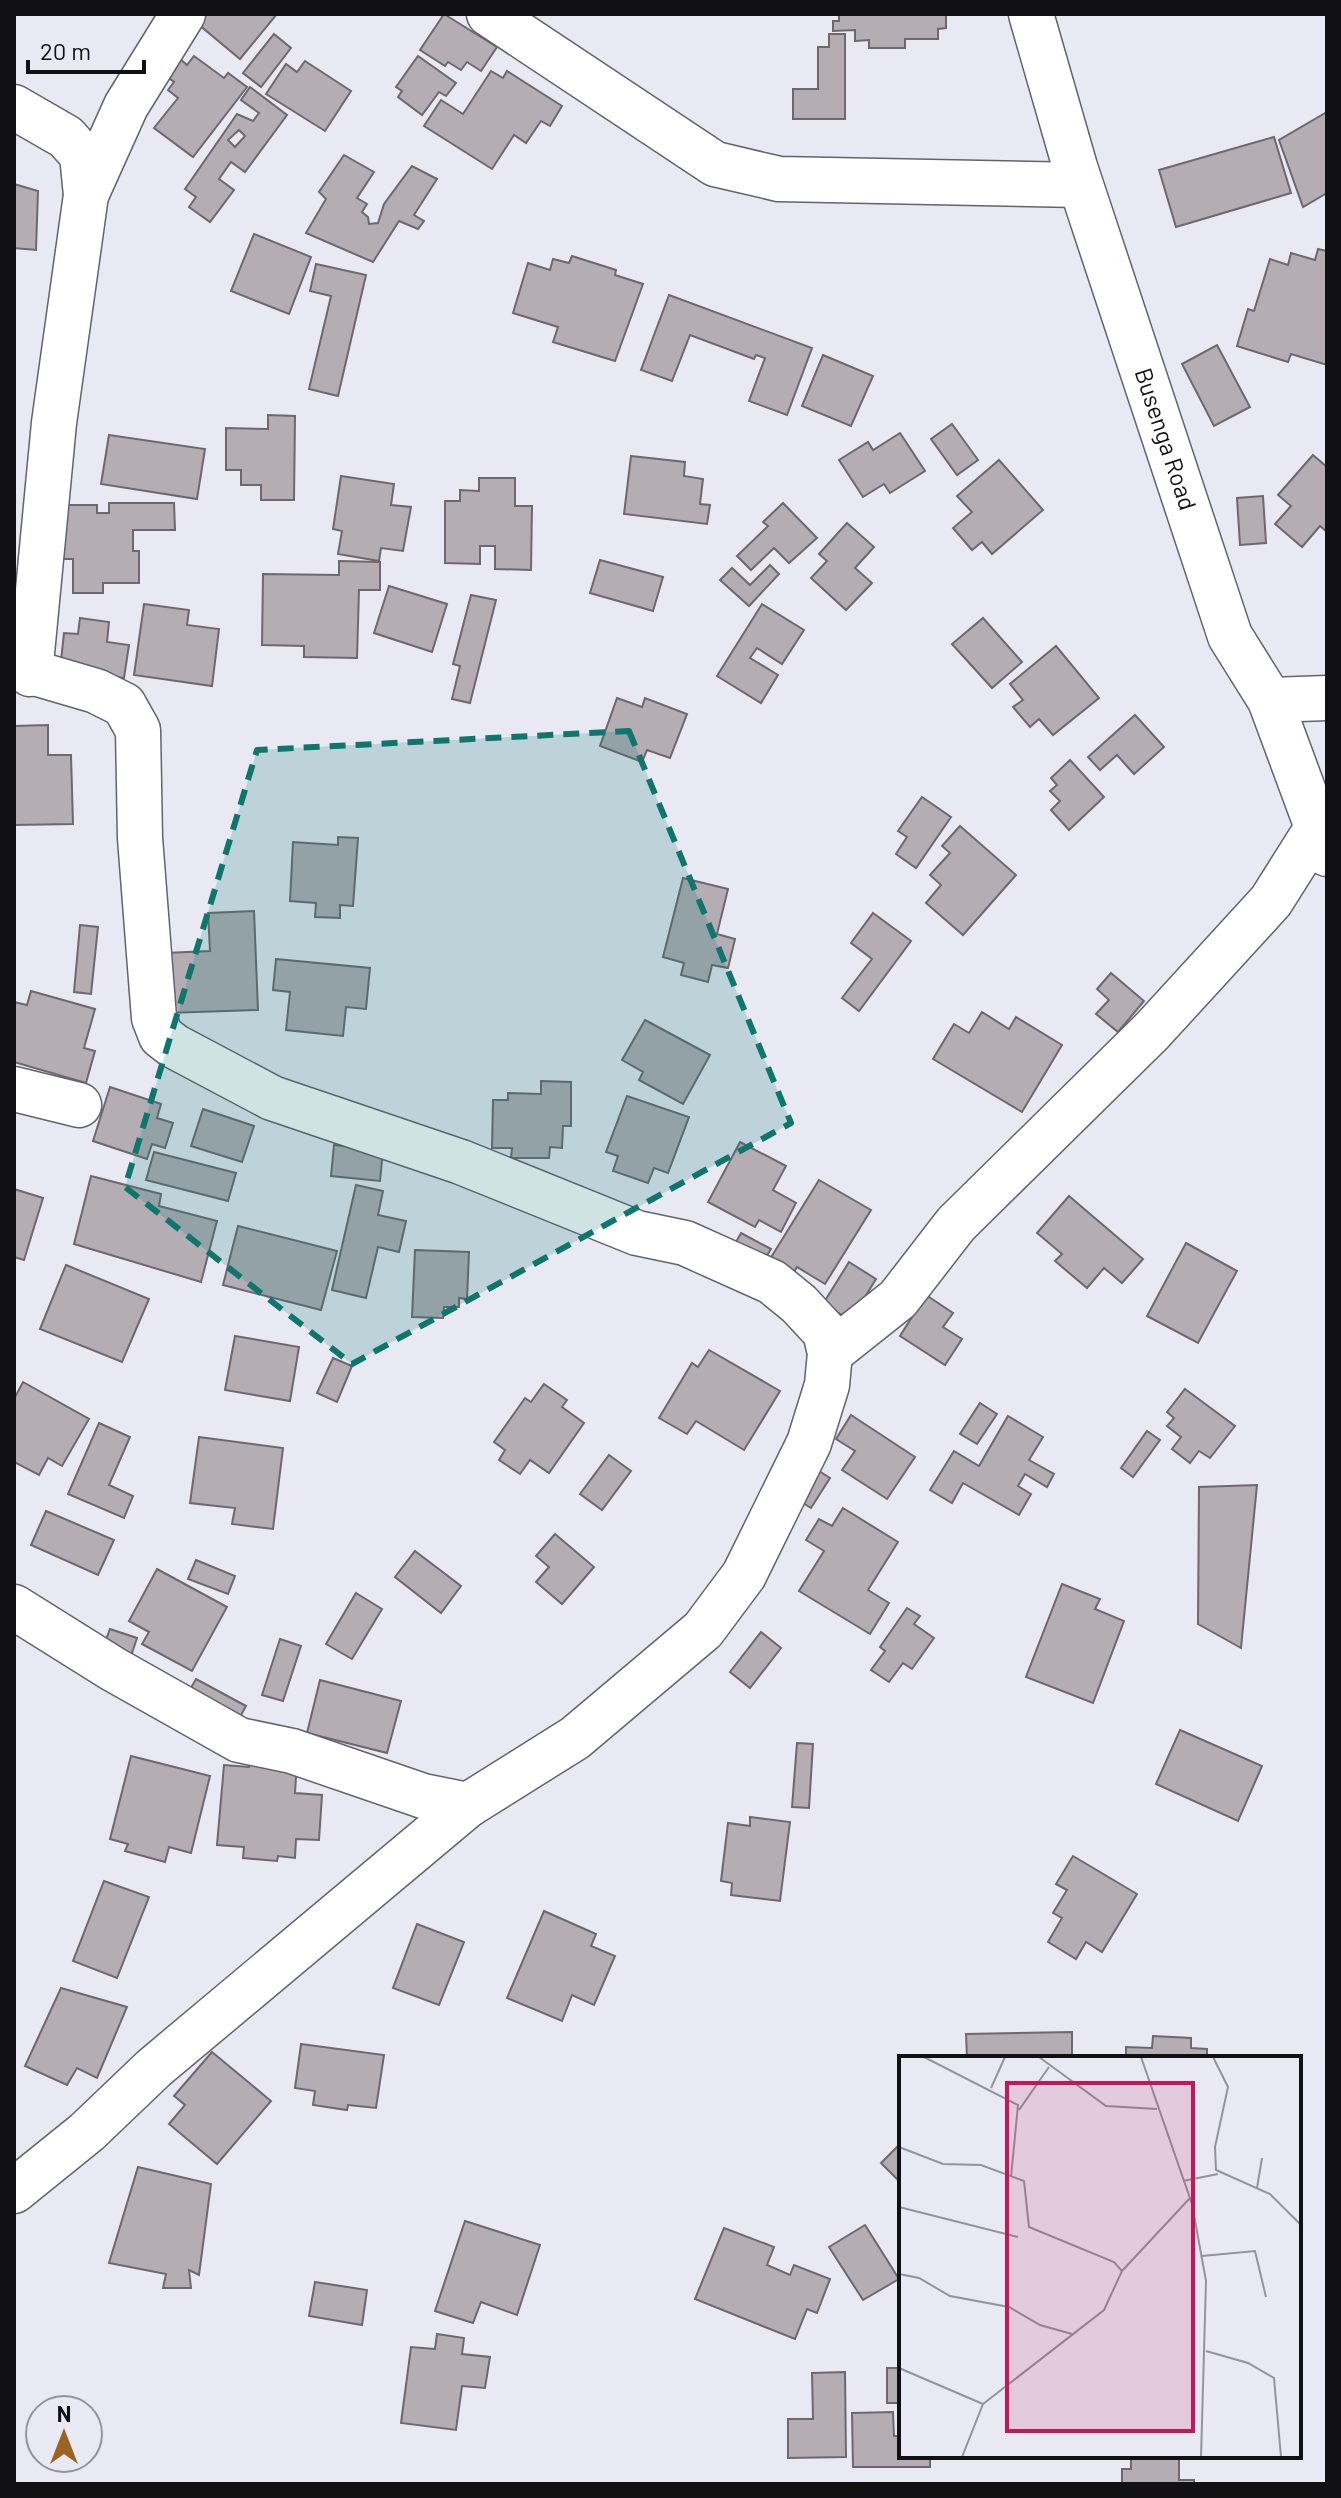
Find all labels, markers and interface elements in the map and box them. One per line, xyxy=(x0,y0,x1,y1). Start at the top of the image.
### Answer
scale bar xyxy=(28,24,144,74)
text: 20 m xyxy=(40,36,91,65)
street label: Busenga Road xyxy=(1129,364,1203,514)
inset map xyxy=(899,2056,1301,2458)
north arrow xyxy=(24,2394,104,2474)
text: N xyxy=(57,2400,71,2426)

